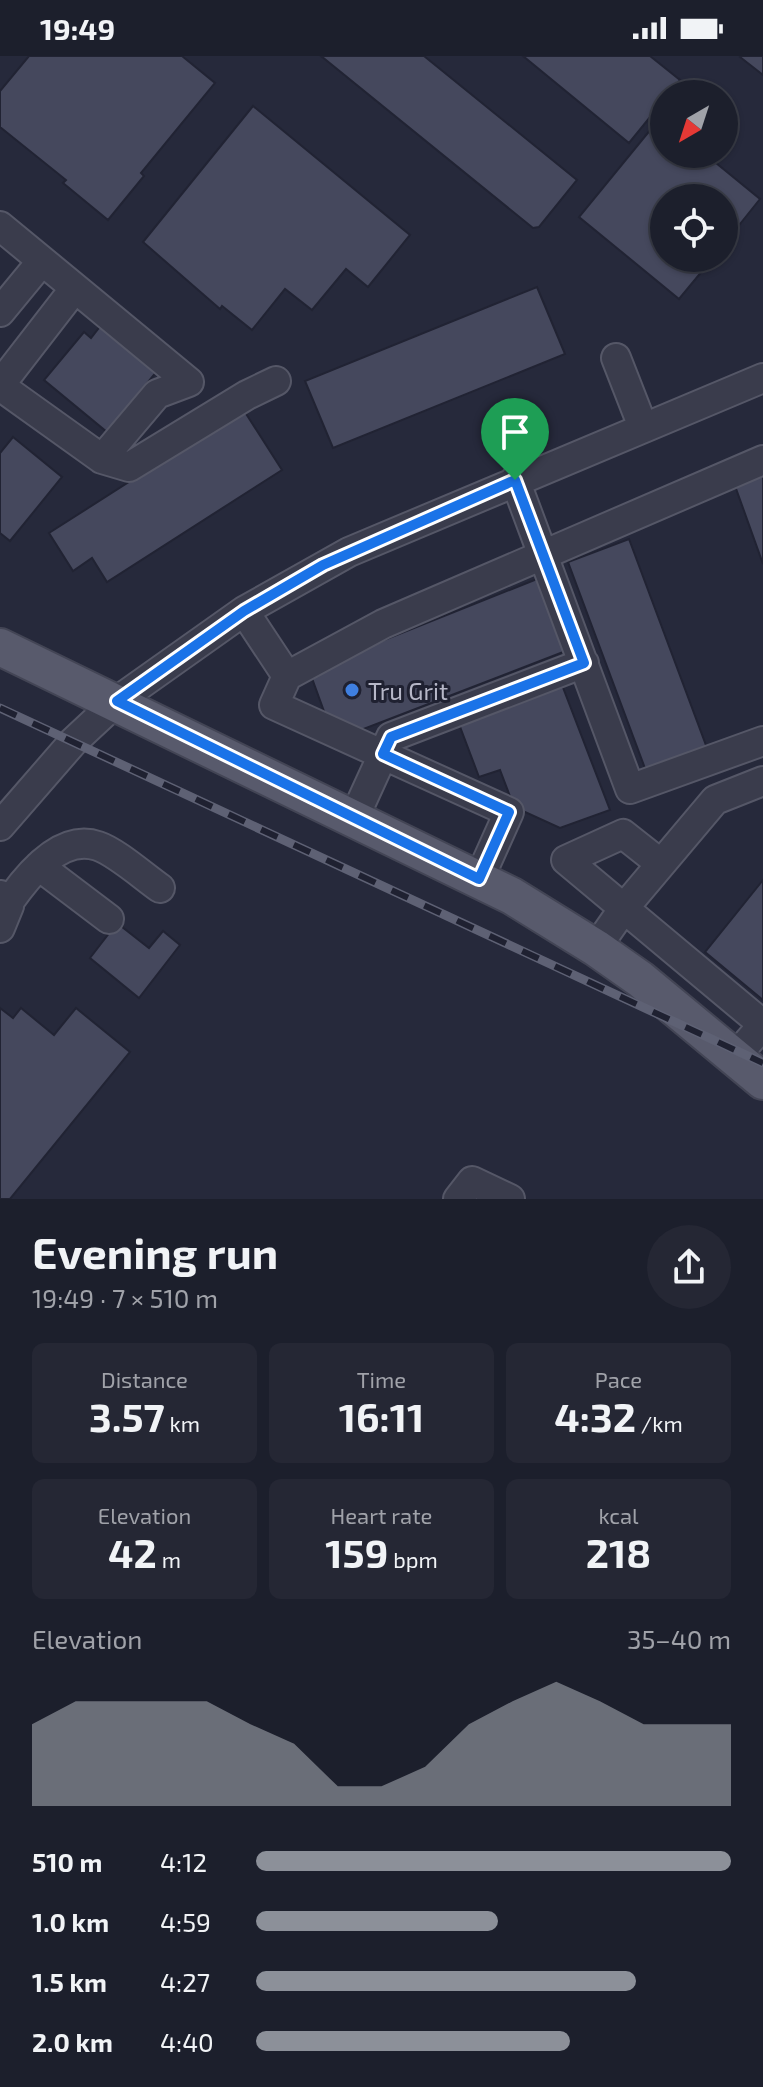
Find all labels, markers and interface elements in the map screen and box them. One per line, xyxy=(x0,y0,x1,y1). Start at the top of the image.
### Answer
text: 19:49 xyxy=(40,10,115,46)
north arrow xyxy=(650,80,738,168)
map controls xyxy=(650,80,738,272)
button: locate xyxy=(650,184,738,272)
pin xyxy=(481,398,549,480)
icon: arrive xyxy=(493,410,537,454)
place label: Tru Grit xyxy=(368,676,448,705)
marker: Tru Grit xyxy=(343,681,361,699)
text: Evening run xyxy=(32,1225,278,1278)
button: share xyxy=(647,1225,731,1309)
text: 19:49 · 7 × 510 m xyxy=(32,1282,218,1313)
text: Distance xyxy=(101,1366,188,1392)
text: Time xyxy=(357,1366,406,1392)
text: Pace xyxy=(595,1366,642,1392)
text: 3.57 xyxy=(89,1392,165,1440)
text: 16:11 xyxy=(339,1392,424,1440)
text: 4:32 xyxy=(554,1392,636,1440)
text: km xyxy=(165,1410,200,1436)
text: /km xyxy=(636,1410,683,1436)
text: Elevation xyxy=(98,1502,191,1528)
text: Heart rate xyxy=(331,1502,432,1528)
text: kcal xyxy=(598,1502,639,1528)
text: 42 xyxy=(108,1528,157,1576)
text: 159 xyxy=(325,1528,388,1576)
text: 218 xyxy=(586,1528,651,1576)
text: m xyxy=(157,1546,181,1572)
text: bpm xyxy=(388,1546,438,1572)
text: Elevation xyxy=(32,1623,142,1654)
text: 35–40 m xyxy=(627,1623,731,1654)
text: 510 m xyxy=(32,1846,103,1877)
text: 4:12 xyxy=(160,1846,207,1877)
text: 1.0 km xyxy=(32,1906,109,1937)
text: 4:59 xyxy=(160,1906,211,1937)
text: 1.5 km xyxy=(32,1966,107,1997)
text: 4:27 xyxy=(160,1966,210,1997)
text: 2.0 km xyxy=(32,2026,113,2057)
text: 4:40 xyxy=(160,2026,214,2057)

